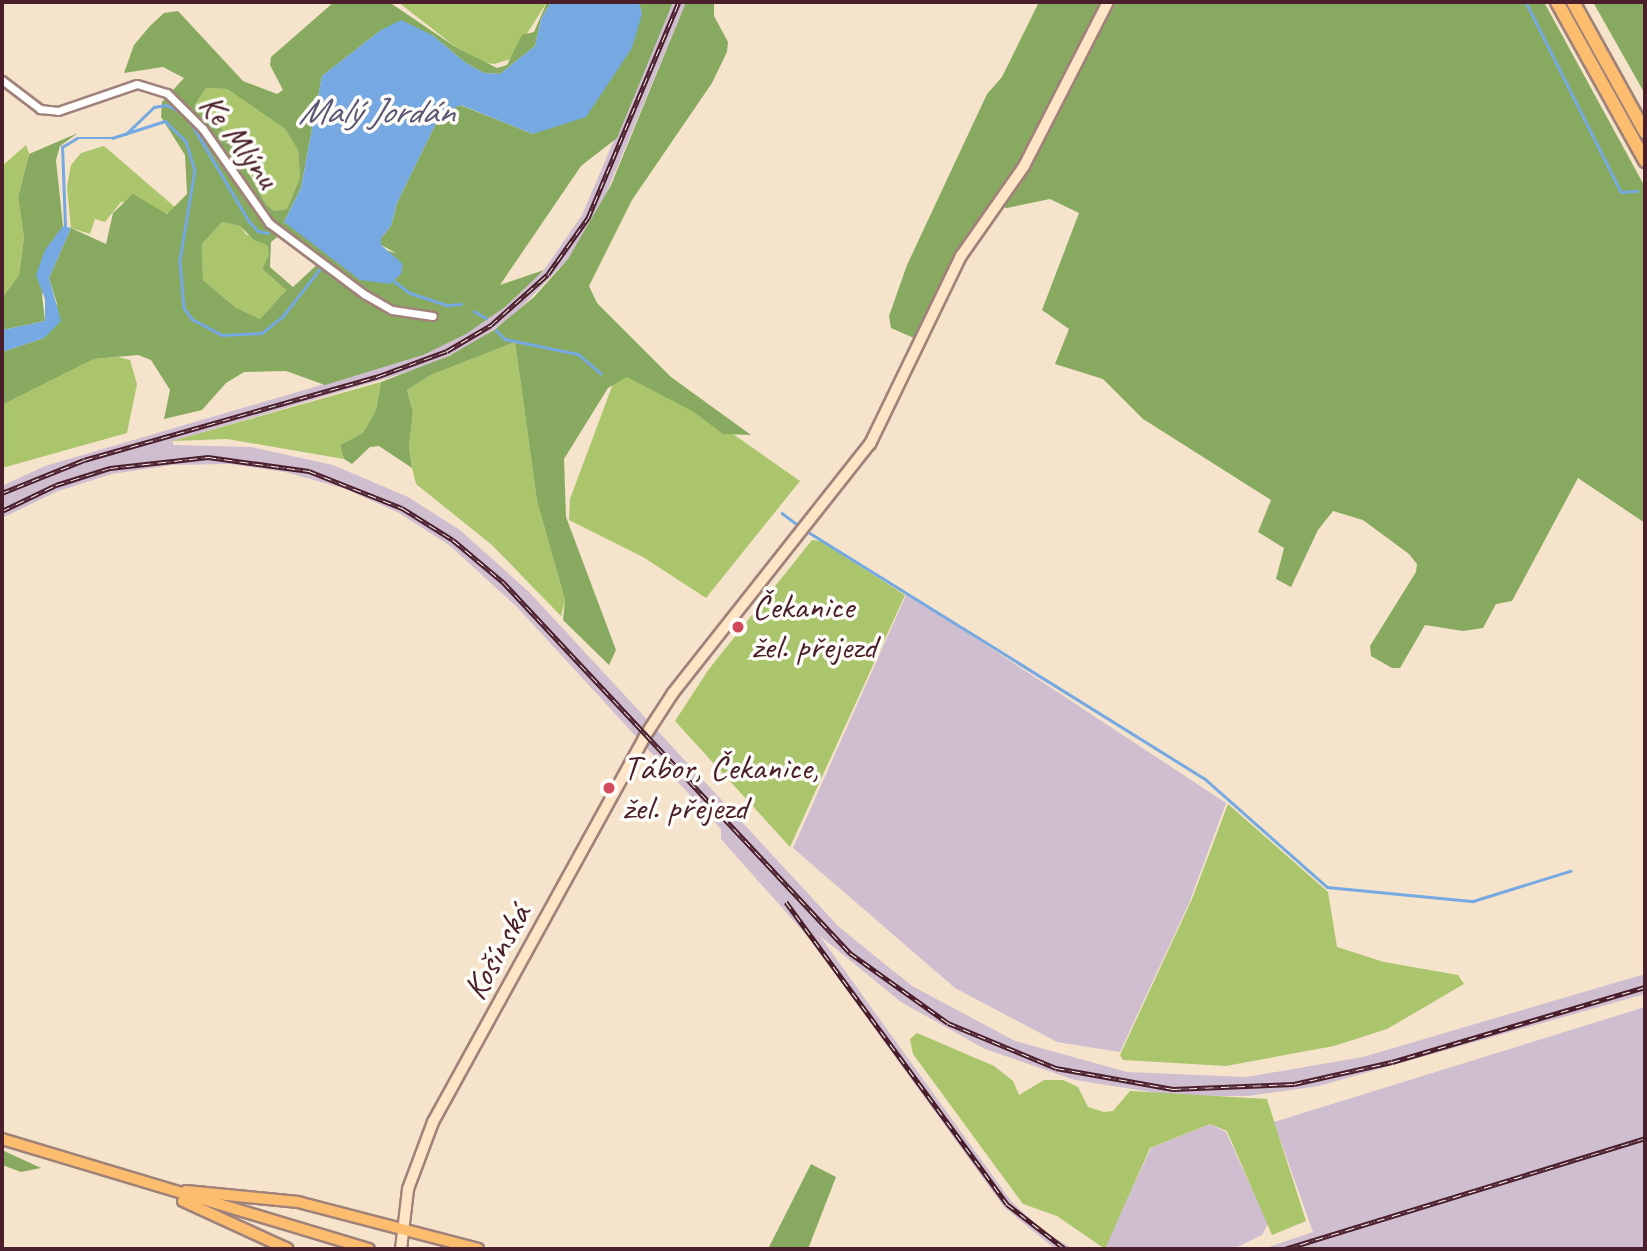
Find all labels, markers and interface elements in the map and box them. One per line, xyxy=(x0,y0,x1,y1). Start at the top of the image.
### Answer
street label: Ke Mlýnu xyxy=(190,85,288,197)
water label: Malý Jordán xyxy=(298,89,454,133)
place label: Čekanice žel. přejezd xyxy=(752,586,877,668)
marker: Čekanice žel. přejezd xyxy=(730,619,746,635)
place label: Tábor, Čekanice, žel. přejezd xyxy=(623,747,819,829)
marker: Tábor, Čekanice, žel. přejezd xyxy=(601,780,617,796)
street label: Košínská xyxy=(454,897,540,1007)

